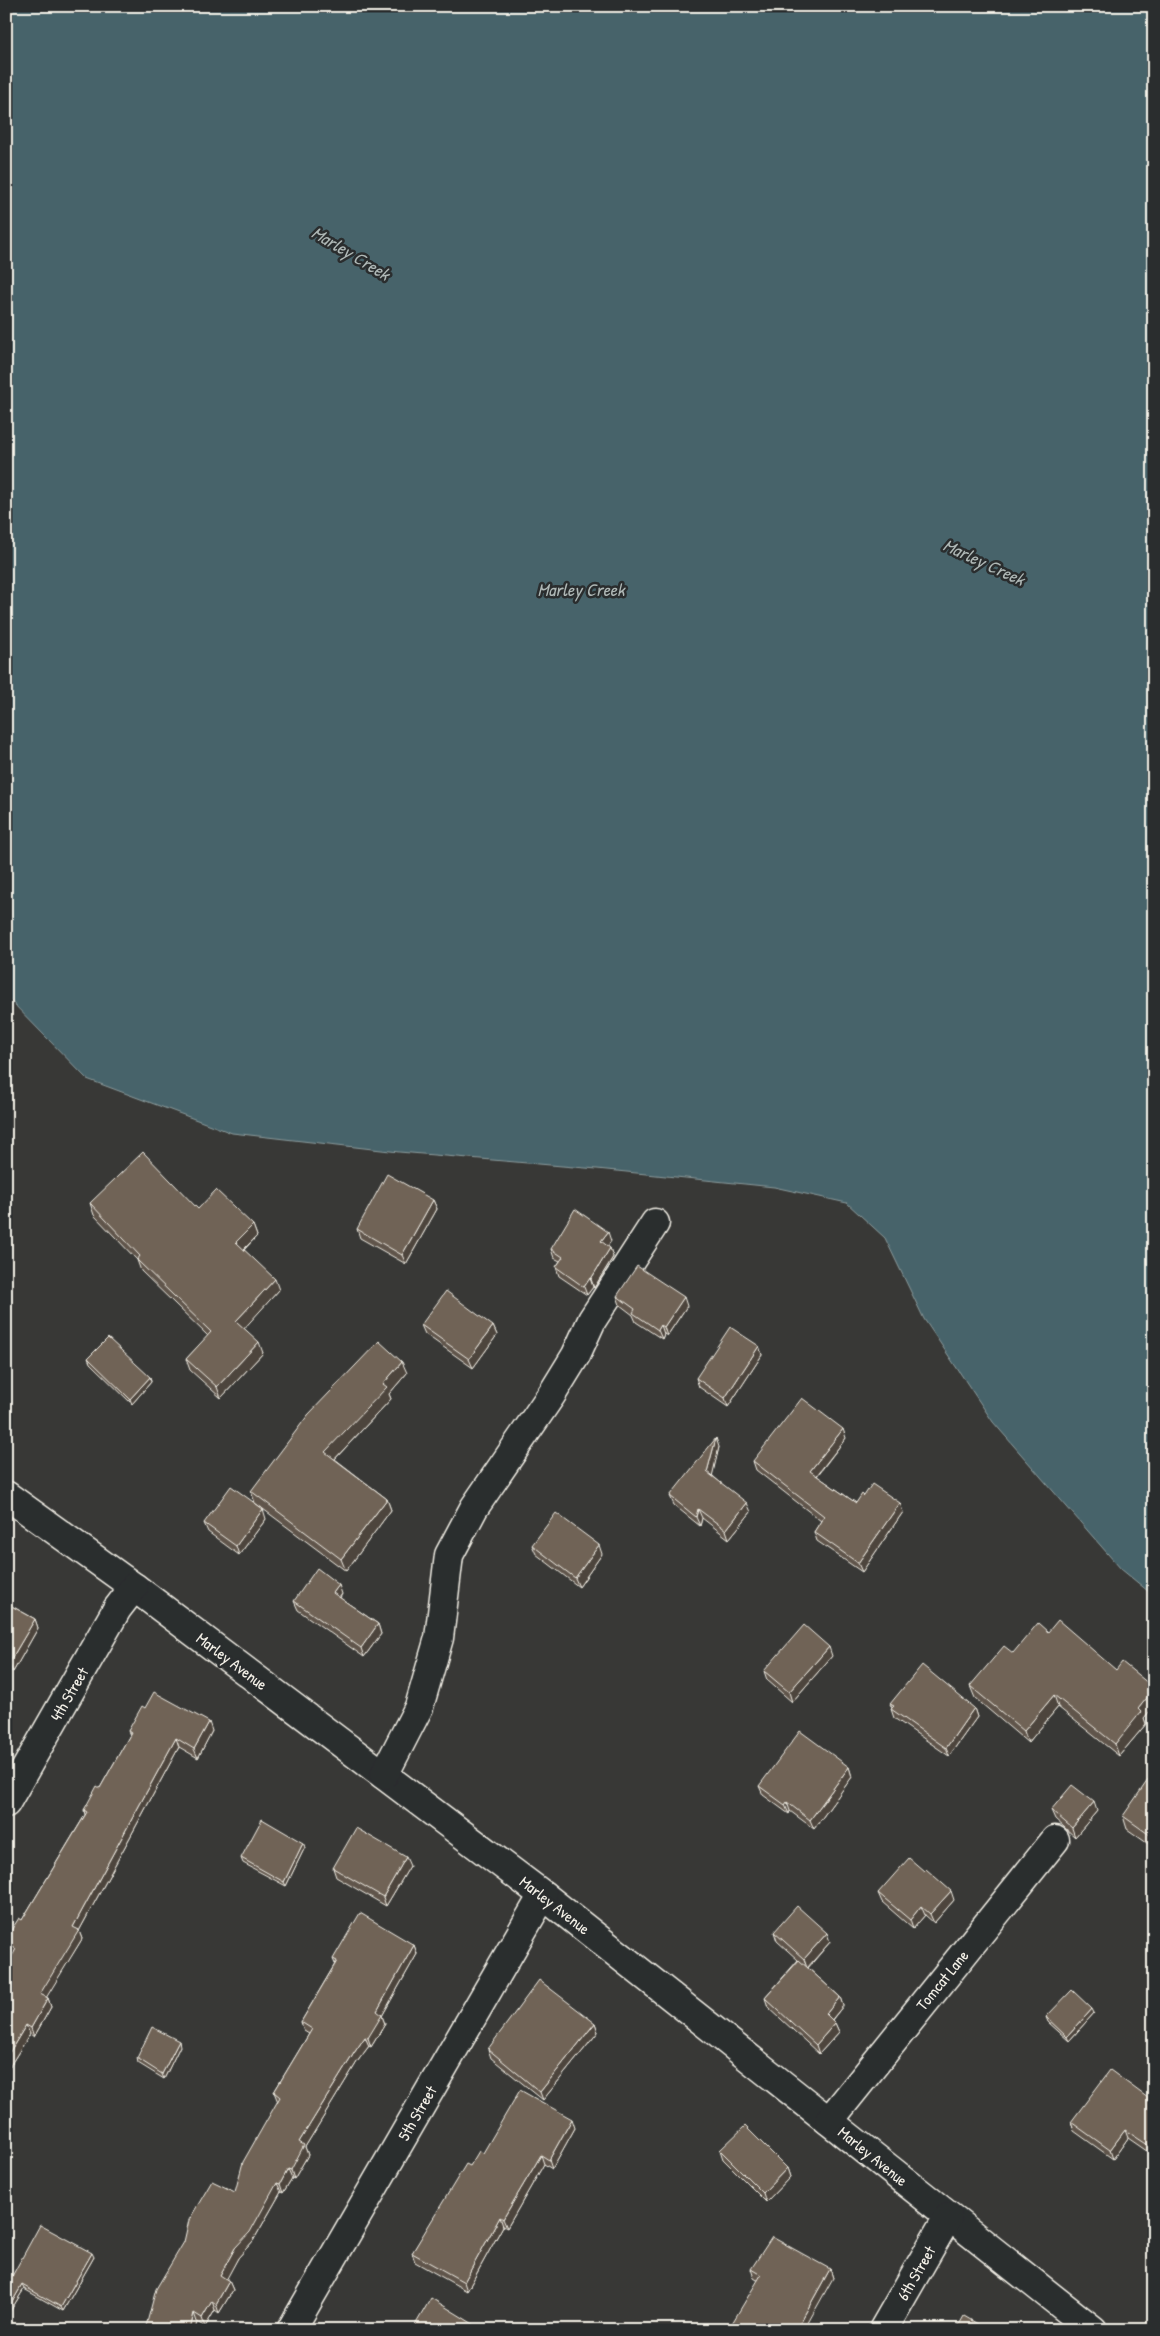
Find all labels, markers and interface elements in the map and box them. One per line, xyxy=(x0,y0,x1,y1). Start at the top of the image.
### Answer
water label: Marley Creek xyxy=(307,220,396,287)
water label: Marley Creek xyxy=(939,532,1030,592)
water label: Marley Creek xyxy=(538,577,626,602)
street label: Marley Avenue xyxy=(192,1627,273,1695)
street label: 4th Street xyxy=(45,1662,94,1725)
street label: Marley Avenue xyxy=(515,1871,595,1940)
street label: Tomcat Lane xyxy=(911,1944,974,2015)
street label: 5th Street xyxy=(392,2081,442,2144)
street label: Marley Avenue xyxy=(834,2121,913,2191)
street label: 6th Street xyxy=(892,2241,941,2304)

